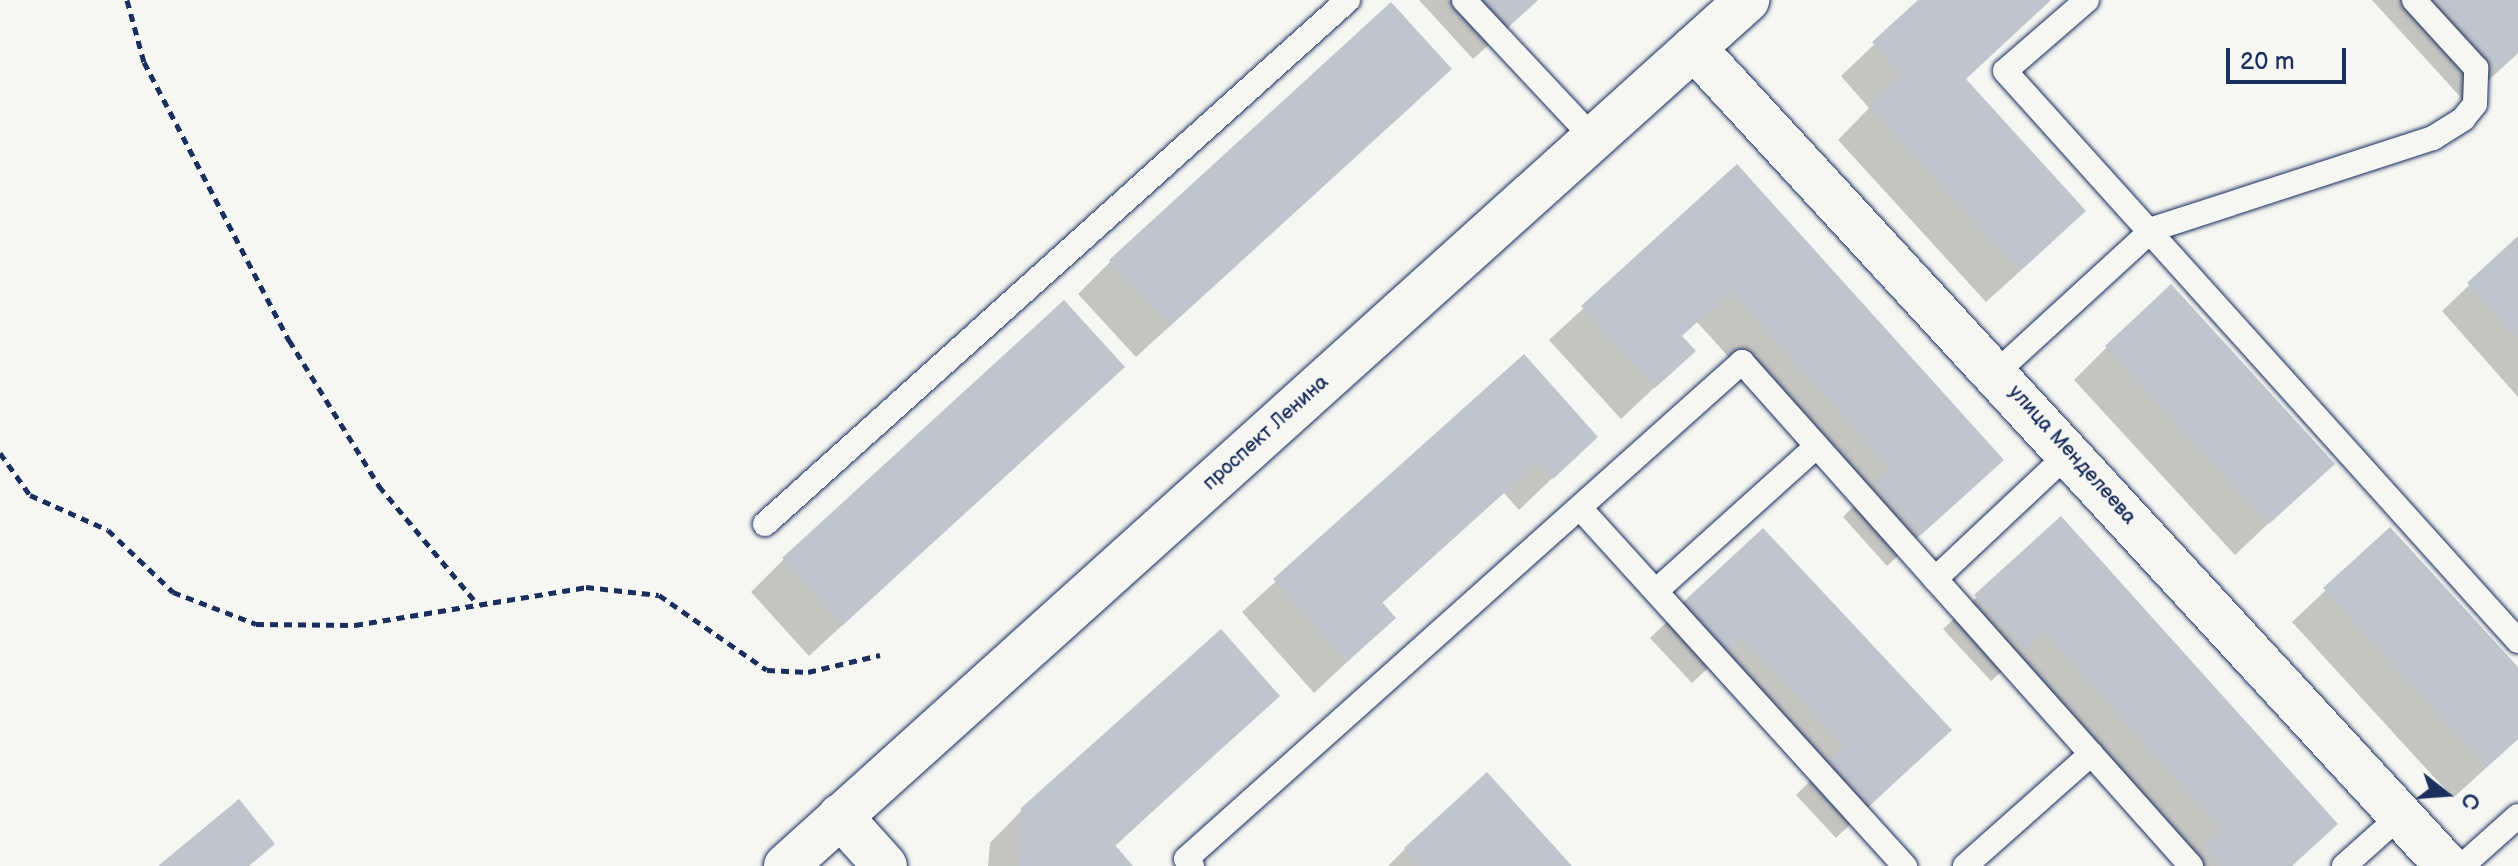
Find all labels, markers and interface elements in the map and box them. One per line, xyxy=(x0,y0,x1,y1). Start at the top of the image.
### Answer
scale bar xyxy=(2230,32,2350,82)
text: 20 m xyxy=(2240,47,2295,76)
street label: проспект Ленина xyxy=(1198,370,1334,496)
street label: улица Менделеева xyxy=(2003,380,2141,530)
north arrow xyxy=(2406,754,2486,834)
text: С xyxy=(2454,790,2485,812)

